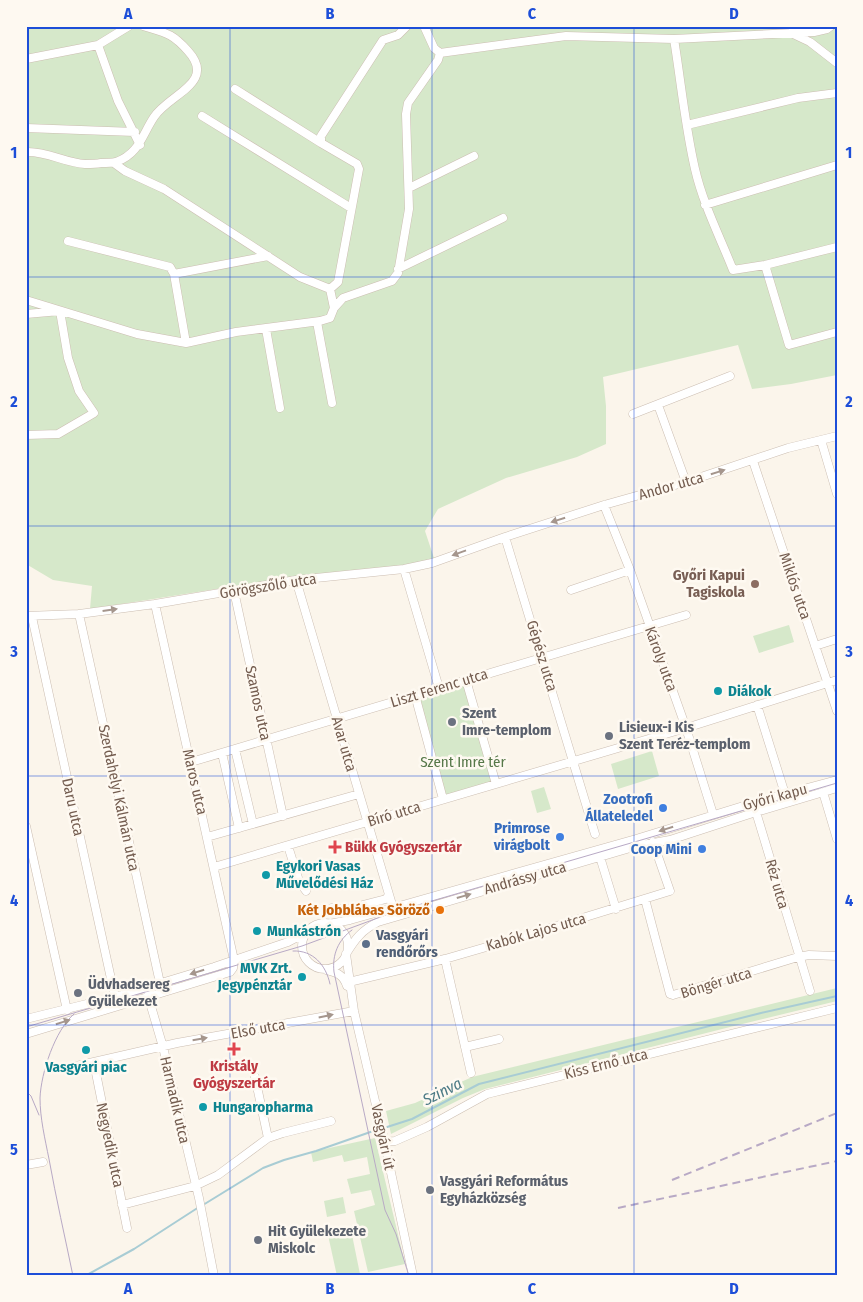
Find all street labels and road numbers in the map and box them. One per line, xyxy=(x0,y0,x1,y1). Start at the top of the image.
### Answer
street label: Andor utca xyxy=(636,468,706,504)
street label: Miklós utca xyxy=(775,550,815,622)
street label: Görögszőlő utca xyxy=(218,569,318,603)
street label: Gépész utca xyxy=(523,618,561,694)
street label: Károly utca xyxy=(641,624,681,694)
street label: Szamos utca xyxy=(241,664,275,742)
street label: Liszt Ferenc utca xyxy=(388,665,490,711)
street label: Avar utca xyxy=(328,714,360,774)
street label: Szerdahelyi Kálmán utca xyxy=(95,723,143,873)
street label: Maros utca xyxy=(179,747,211,817)
street label: Daru utca xyxy=(58,776,88,838)
street label: Győri kapu xyxy=(741,780,809,814)
street label: Bíró utca xyxy=(365,797,423,831)
street label: Réz utca xyxy=(761,857,793,911)
street label: Andrássy utca xyxy=(482,858,568,898)
street label: Kabók Lajos utca xyxy=(484,909,588,955)
street label: Böngér utca xyxy=(678,964,754,1002)
street label: Első utca xyxy=(229,1015,287,1043)
street label: Kiss Ernő utca xyxy=(562,1045,650,1083)
street label: Harmadik utca xyxy=(156,1055,194,1145)
street label: Negyedik utca xyxy=(92,1101,128,1189)
street label: Vasgyári út xyxy=(367,1102,399,1172)

